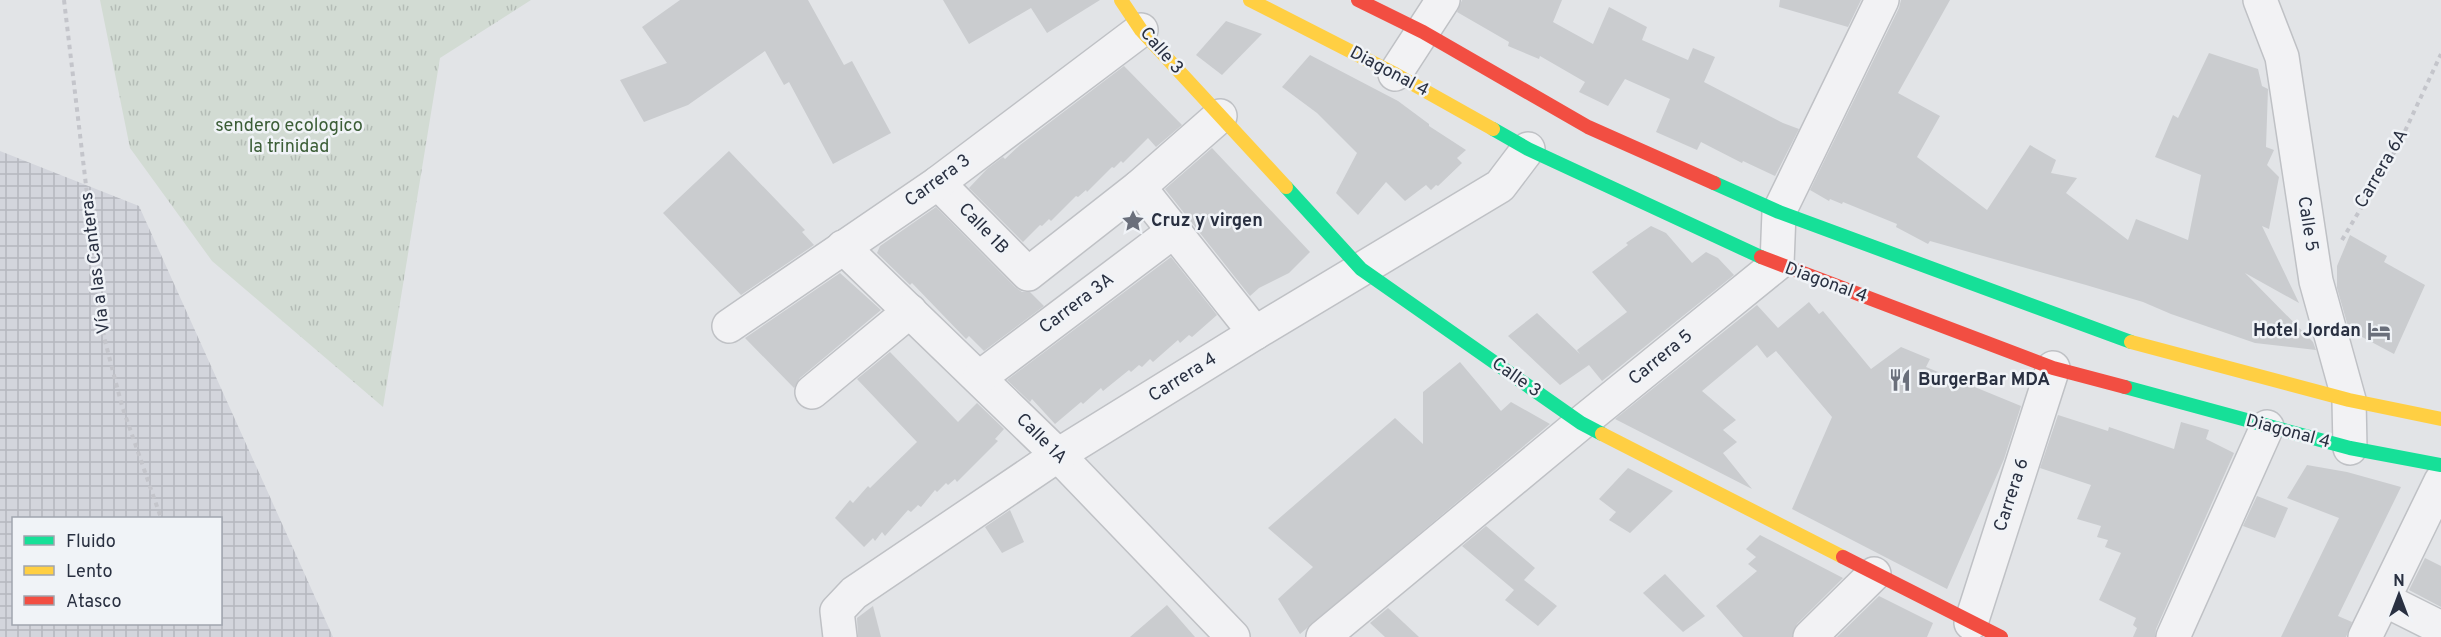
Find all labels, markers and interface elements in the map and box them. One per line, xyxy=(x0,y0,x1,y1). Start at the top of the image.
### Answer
street label: Calle 3 xyxy=(1134,23,1188,79)
street label: Diagonal 4 xyxy=(1345,42,1433,102)
park label: sendero ecologico la trinidad xyxy=(215,115,363,159)
street label: Carrera 6A xyxy=(2350,125,2414,213)
street label: Carrera 3 xyxy=(901,149,975,213)
street label: Vía a las Canteras xyxy=(76,191,116,335)
street label: Calle 5 xyxy=(2291,195,2323,253)
street label: Calle 1B xyxy=(953,198,1013,260)
place icon: Cruz y virgen xyxy=(1120,208,1146,234)
place label: Cruz y virgen xyxy=(1151,210,1263,233)
street label: Diagonal 4 xyxy=(1781,257,1871,309)
street label: Carrera 3A xyxy=(1035,268,1119,340)
hotel icon: Hotel Jordan xyxy=(2366,318,2392,344)
place label: Hotel Jordan xyxy=(2253,320,2361,343)
street label: Carrera 5 xyxy=(1624,325,1698,391)
street label: Carrera 4 xyxy=(1145,348,1221,408)
street label: Calle 3 xyxy=(1487,353,1545,403)
restaurant icon: BurgerBar MDA xyxy=(1887,367,1913,393)
place label: BurgerBar MDA xyxy=(1918,369,2050,392)
street label: Calle 1A xyxy=(1011,409,1071,469)
street label: Diagonal 4 xyxy=(2243,410,2333,454)
street label: Carrera 6 xyxy=(1989,455,2035,535)
legend xyxy=(12,517,222,625)
text: Fluido xyxy=(66,531,116,554)
text: Lento xyxy=(66,561,112,584)
north arrow xyxy=(2369,565,2429,625)
text: N xyxy=(2393,572,2405,592)
text: Atasco xyxy=(66,591,122,614)

